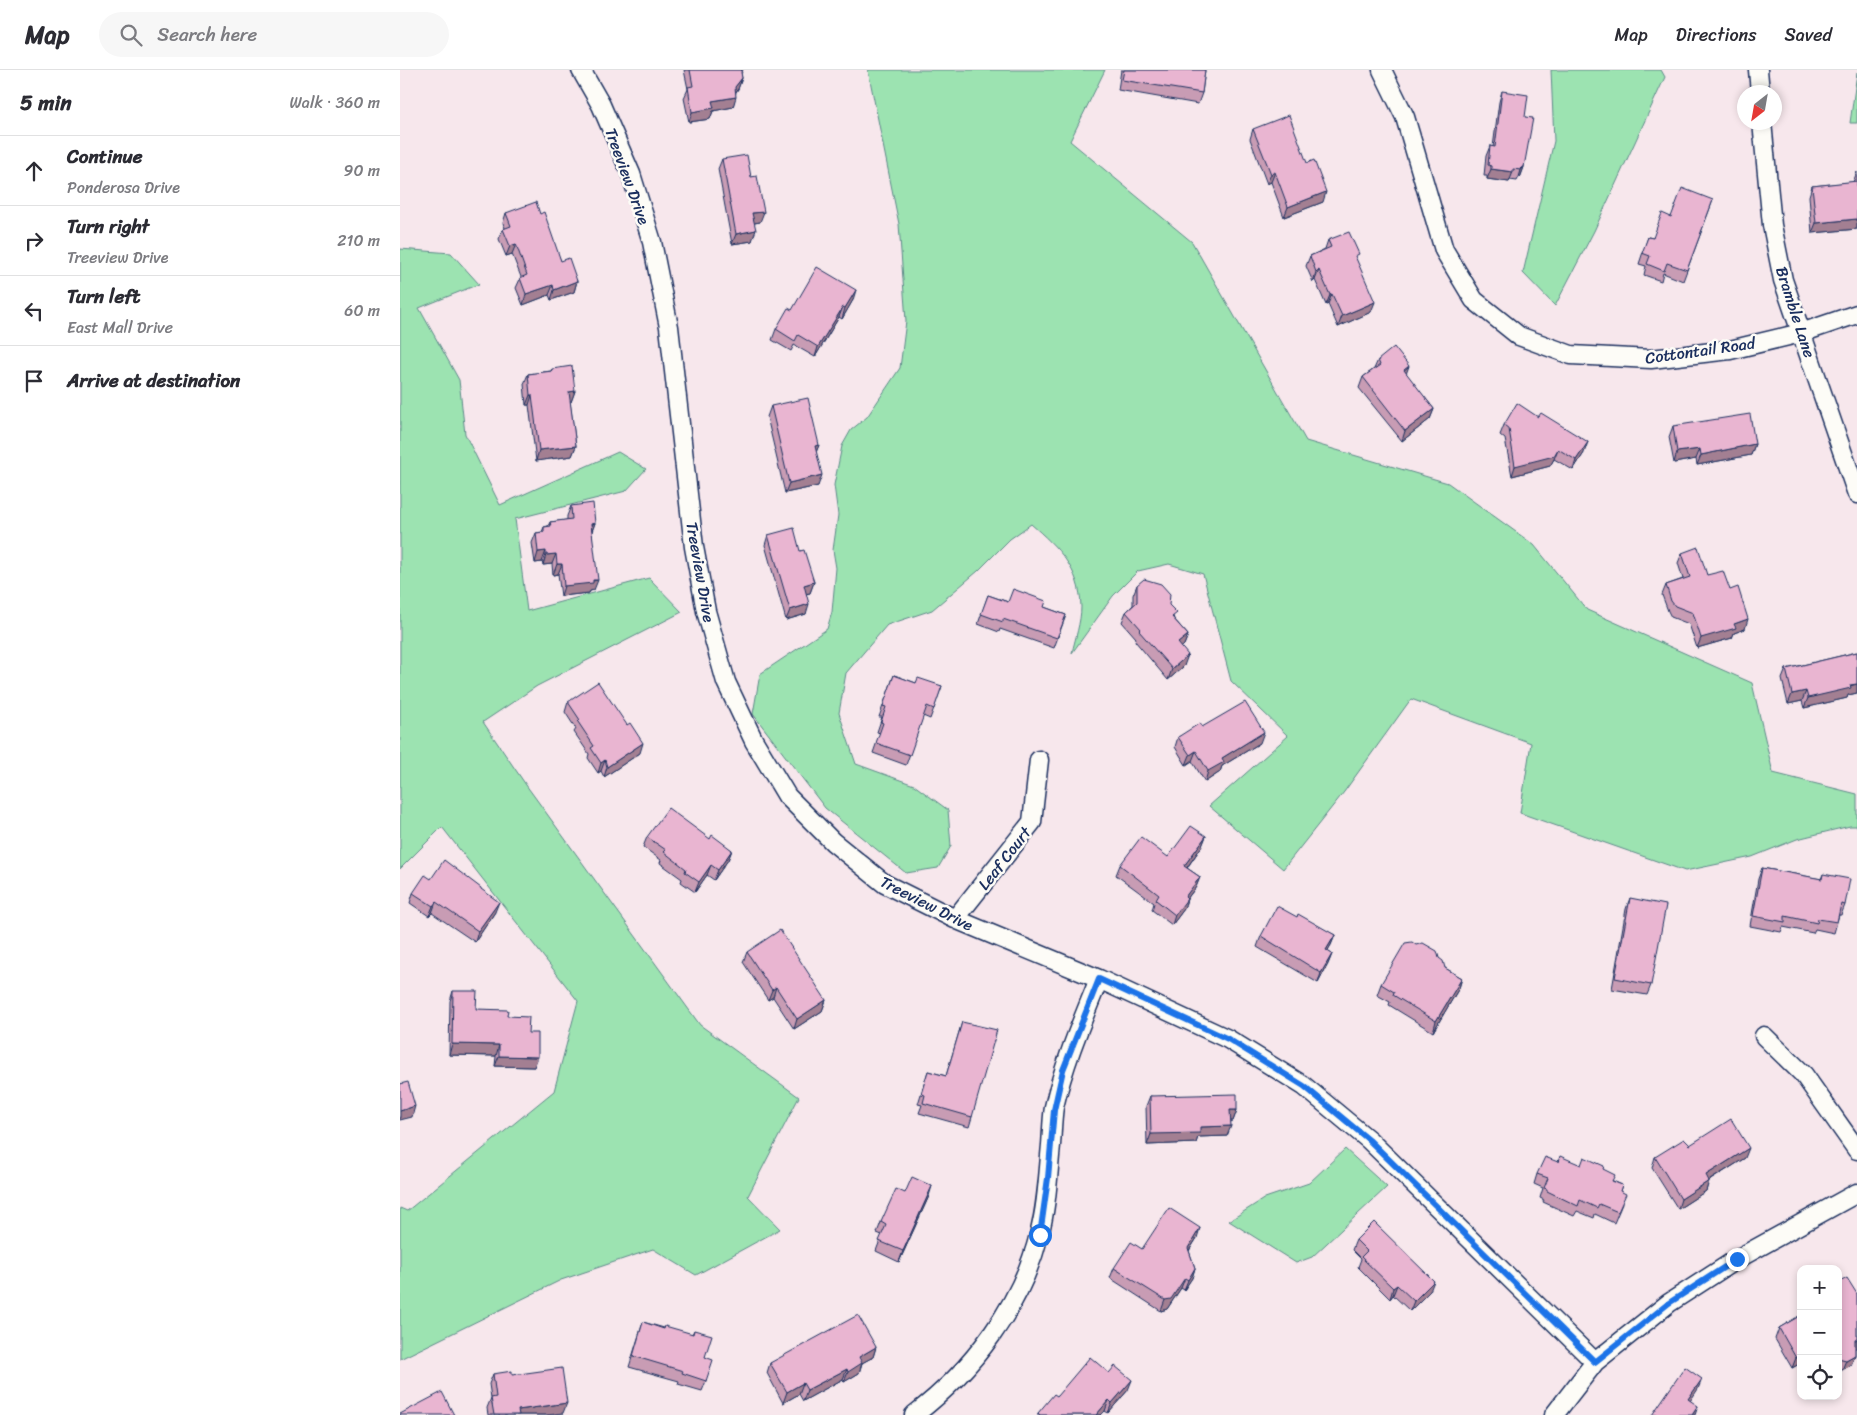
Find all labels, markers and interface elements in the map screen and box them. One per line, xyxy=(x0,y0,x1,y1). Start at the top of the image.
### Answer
search box xyxy=(99,12,449,57)
text: Map xyxy=(25,14,69,56)
text: Search here xyxy=(157,18,257,51)
text: Map xyxy=(1615,19,1648,51)
text: Directions xyxy=(1676,19,1757,51)
text: Saved xyxy=(1785,19,1832,51)
icon: search xyxy=(117,21,145,49)
text: 5 min xyxy=(20,84,72,122)
north arrow xyxy=(1737,85,1782,130)
text: Walk · 360 m xyxy=(290,88,380,117)
street label: Treeview Drive xyxy=(597,124,659,229)
text: Continue xyxy=(67,140,143,173)
text: 90 m xyxy=(344,156,380,185)
icon: ahead xyxy=(20,157,48,185)
text: Ponderosa Drive xyxy=(67,173,180,202)
text: Turn right xyxy=(67,210,149,243)
text: 210 m xyxy=(337,226,380,255)
icon: right xyxy=(20,227,48,255)
text: Treeview Drive xyxy=(67,243,168,272)
street label: Bramble Lane xyxy=(1767,263,1824,362)
text: Turn left xyxy=(67,280,140,313)
text: 60 m xyxy=(344,296,380,325)
icon: left xyxy=(20,297,48,325)
text: East Mall Drive xyxy=(67,313,173,342)
street label: Cottontail Road xyxy=(1643,328,1758,373)
text: Arrive at destination xyxy=(67,364,240,397)
icon: arrive xyxy=(20,367,48,395)
street label: Treeview Drive xyxy=(677,520,724,625)
street label: Leaf Court xyxy=(970,820,1039,897)
street label: Treeview Drive xyxy=(875,867,979,940)
route start xyxy=(1029,1224,1052,1247)
route end xyxy=(1726,1248,1749,1271)
map controls xyxy=(1797,1265,1842,1400)
button: + xyxy=(1797,1265,1842,1310)
button: − xyxy=(1797,1310,1842,1355)
button: locate xyxy=(1797,1355,1842,1400)

